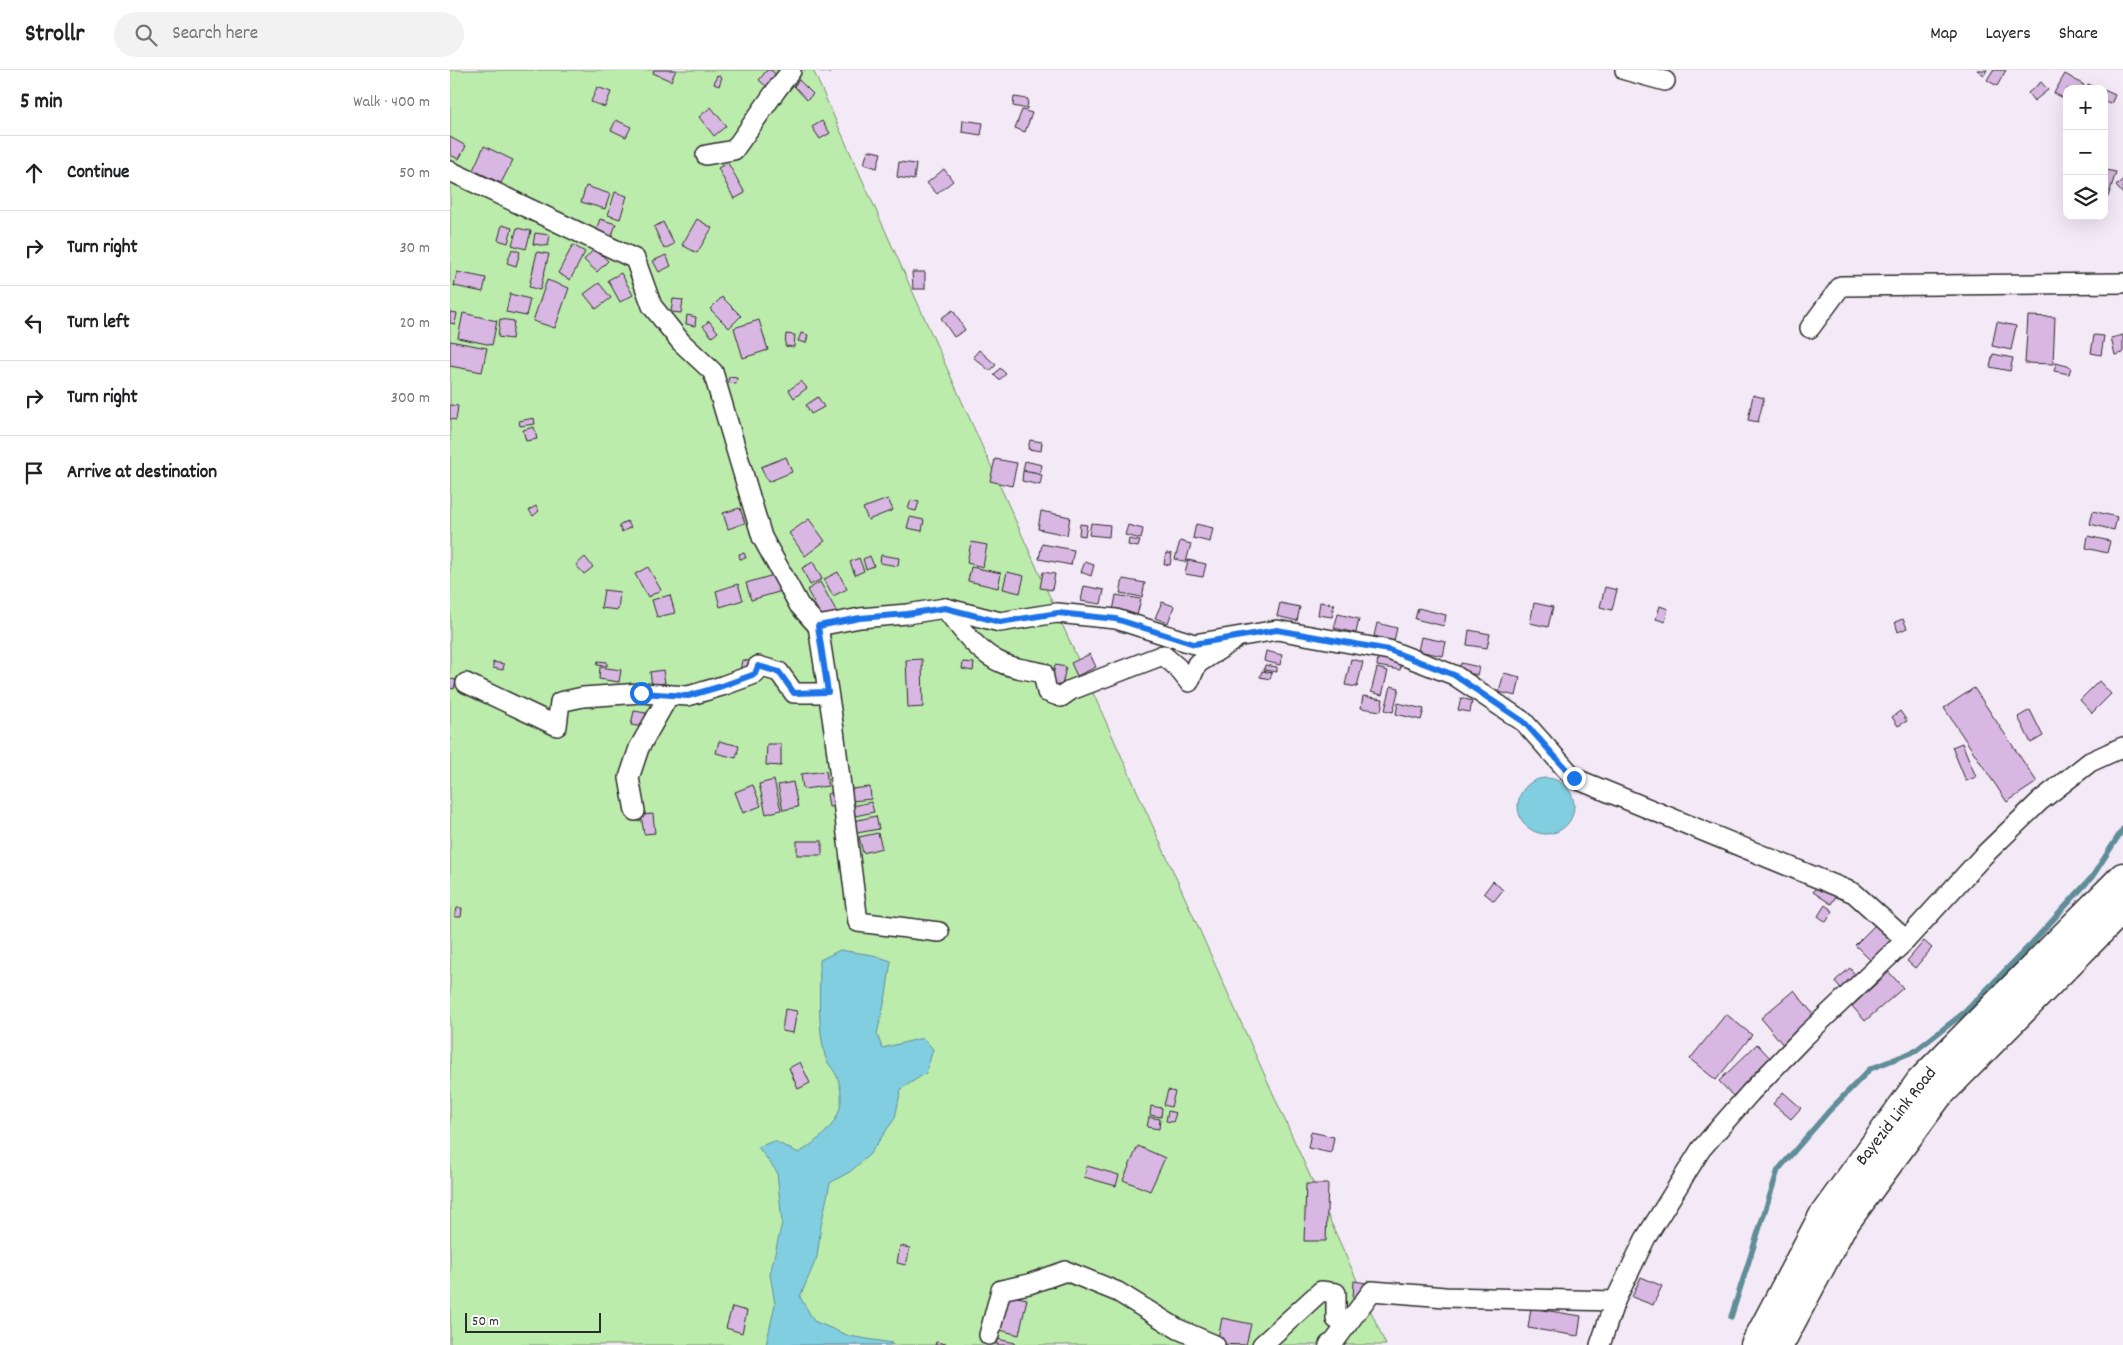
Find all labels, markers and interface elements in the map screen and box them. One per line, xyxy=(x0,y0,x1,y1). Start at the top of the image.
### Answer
search box xyxy=(114,12,464,57)
text: Strollr xyxy=(25,18,84,52)
icon: search xyxy=(132,21,160,49)
text: Search here xyxy=(172,21,258,48)
text: Map xyxy=(1930,22,1957,47)
text: Layers xyxy=(1985,22,2031,47)
text: Share xyxy=(2059,22,2098,47)
map controls xyxy=(2063,85,2108,220)
button: + xyxy=(2063,85,2108,130)
text: 5 min xyxy=(20,88,63,118)
text: Walk · 400 m xyxy=(353,91,430,114)
button: − xyxy=(2063,130,2108,175)
icon: ahead xyxy=(20,159,48,187)
text: Continue xyxy=(67,160,129,187)
text: 50 m xyxy=(399,162,430,185)
button: layers xyxy=(2063,175,2108,220)
icon: right xyxy=(20,234,48,262)
text: Turn right xyxy=(67,235,138,262)
text: 30 m xyxy=(400,237,430,260)
icon: left xyxy=(20,309,48,337)
text: Turn left xyxy=(67,310,130,337)
text: 20 m xyxy=(400,312,430,335)
icon: right xyxy=(20,384,48,412)
text: Turn right xyxy=(67,385,138,412)
text: 300 m xyxy=(391,387,430,410)
icon: arrive xyxy=(20,459,48,487)
text: Arrive at destination xyxy=(67,460,217,487)
route start xyxy=(630,682,653,705)
route end xyxy=(1563,767,1586,790)
street label: Bayezid Link Road xyxy=(1851,1062,1943,1172)
scale bar xyxy=(465,1310,601,1333)
text: 50 m xyxy=(472,1312,499,1332)

